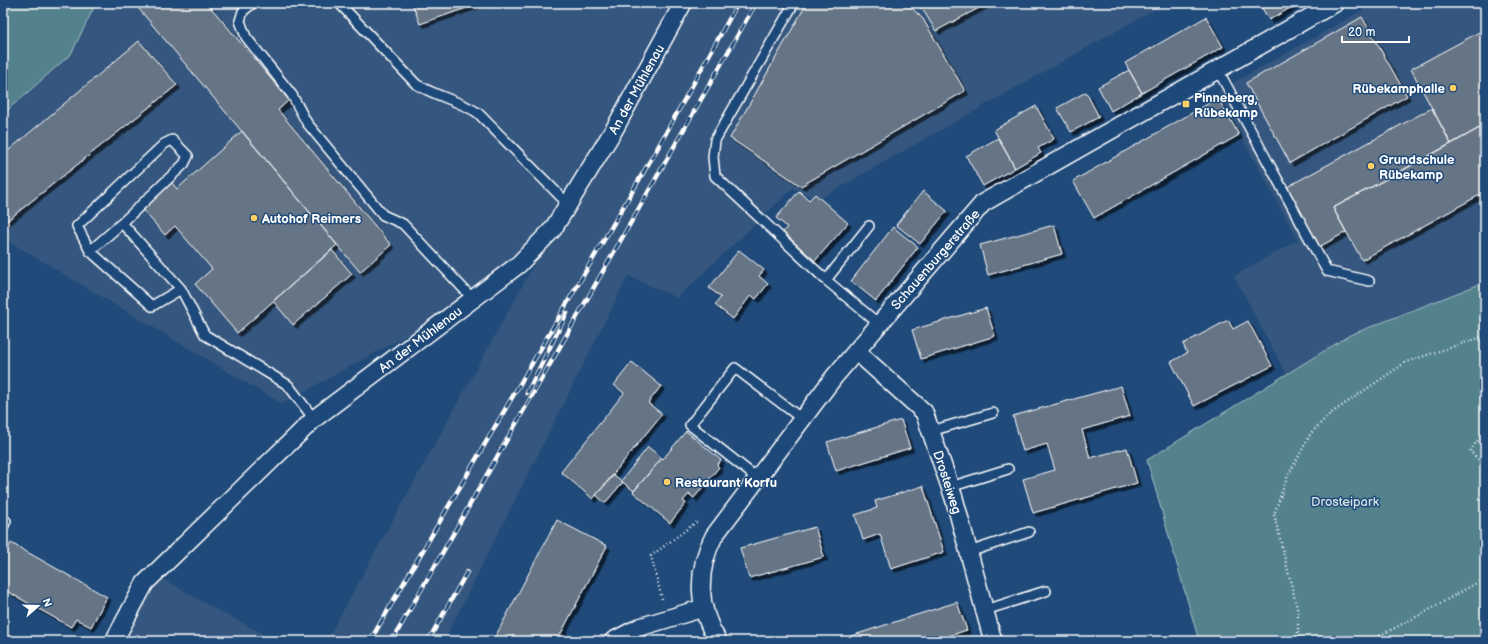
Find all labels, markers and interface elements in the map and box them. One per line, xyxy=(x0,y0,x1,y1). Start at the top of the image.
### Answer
scale bar xyxy=(1342,18,1409,44)
text: 20 m xyxy=(1348,25,1375,40)
street label: An der Mühlenau xyxy=(606,42,668,137)
place label: Rübekamphalle xyxy=(1353,81,1446,97)
marker: Rübekamphalle xyxy=(1448,83,1458,93)
place label: Pinneberg, Rübekamp xyxy=(1194,90,1258,121)
marker: Pinneberg, Rübekamp xyxy=(1181,99,1191,109)
place label: Grundschule Rübekamp xyxy=(1379,152,1455,183)
marker: Grundschule Rübekamp xyxy=(1366,161,1376,171)
street label: Schauenburgerstraße xyxy=(888,206,984,313)
place label: Autohof Reimers xyxy=(261,211,361,227)
marker: Autohof Reimers xyxy=(249,213,259,223)
street label: An der Mühlenau xyxy=(376,303,465,376)
street label: Drosteiweg xyxy=(929,448,965,516)
place label: Restaurant Korfu xyxy=(675,475,777,491)
marker: Restaurant Korfu xyxy=(662,477,672,487)
park label: Drosteipark xyxy=(1311,494,1380,510)
north arrow xyxy=(18,586,58,626)
text: N xyxy=(39,597,54,609)

